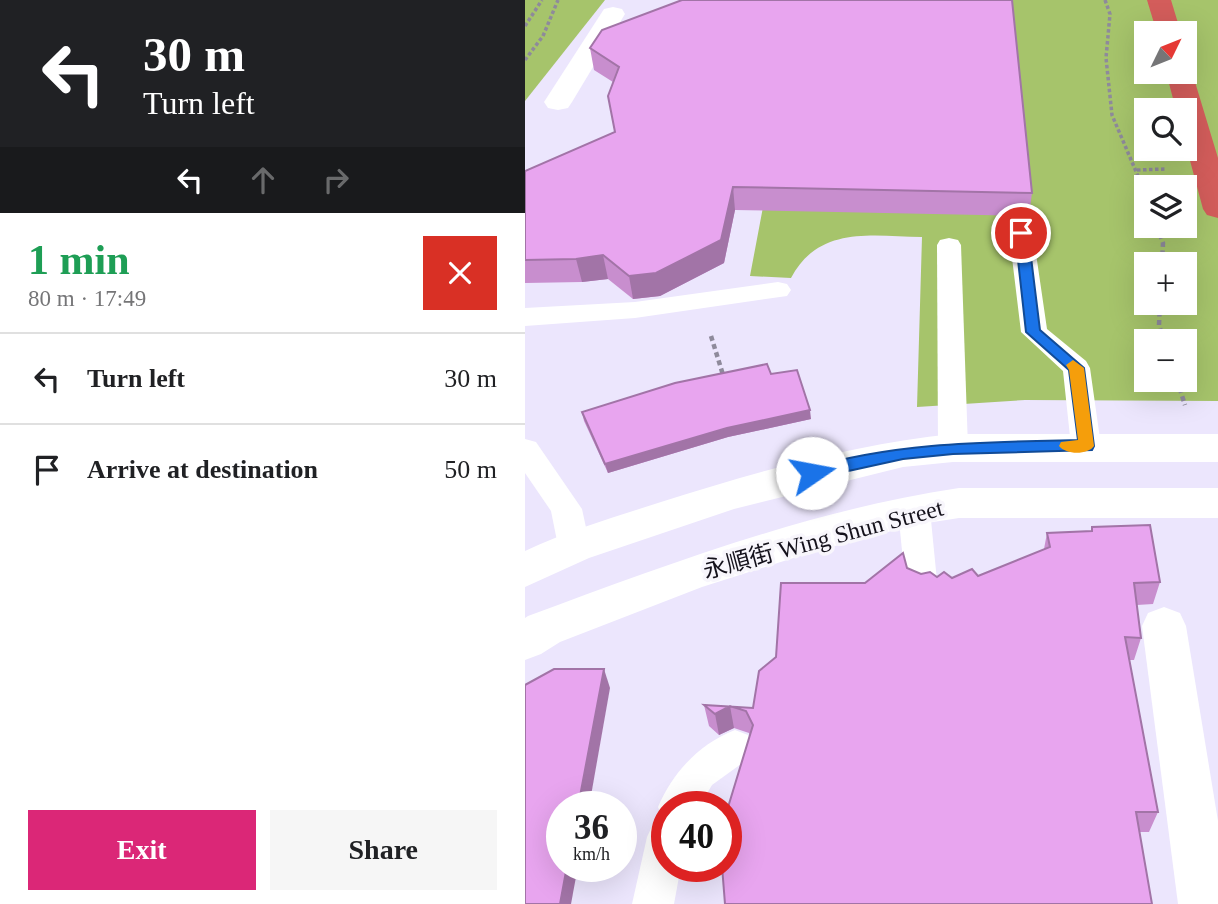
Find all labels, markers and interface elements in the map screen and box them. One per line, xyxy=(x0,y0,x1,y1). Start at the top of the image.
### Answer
north arrow xyxy=(1134,21,1197,84)
map controls xyxy=(1134,21,1197,392)
text: 30 m xyxy=(143,27,245,82)
icon: left xyxy=(28,28,119,119)
text: Turn left xyxy=(143,85,255,121)
button: search xyxy=(1134,98,1197,161)
icon: left xyxy=(171,161,209,199)
icon: ahead xyxy=(244,161,282,199)
icon: right xyxy=(317,161,355,199)
button: layers xyxy=(1134,175,1197,238)
pin xyxy=(991,203,1051,263)
icon: arrive xyxy=(1002,214,1040,252)
button: close xyxy=(423,236,497,310)
text: 1 min xyxy=(28,237,130,283)
button: + xyxy=(1134,252,1197,315)
text: 80 m · 17:49 xyxy=(28,286,146,311)
button: − xyxy=(1134,329,1197,392)
icon: left xyxy=(28,360,66,398)
text: Turn left xyxy=(87,364,185,393)
text: 30 m xyxy=(444,364,497,393)
position arrow xyxy=(775,436,849,510)
icon: arrive xyxy=(28,451,66,489)
text: Arrive at destination xyxy=(87,455,318,484)
text: 50 m xyxy=(444,455,497,484)
street label: 永順街 Wing Shun Street xyxy=(700,494,946,584)
speed limit sign: 40 xyxy=(651,791,742,882)
text: 36 xyxy=(574,808,609,847)
button: Exit xyxy=(28,810,256,890)
button: Share xyxy=(270,810,497,890)
text: km/h xyxy=(573,844,610,864)

